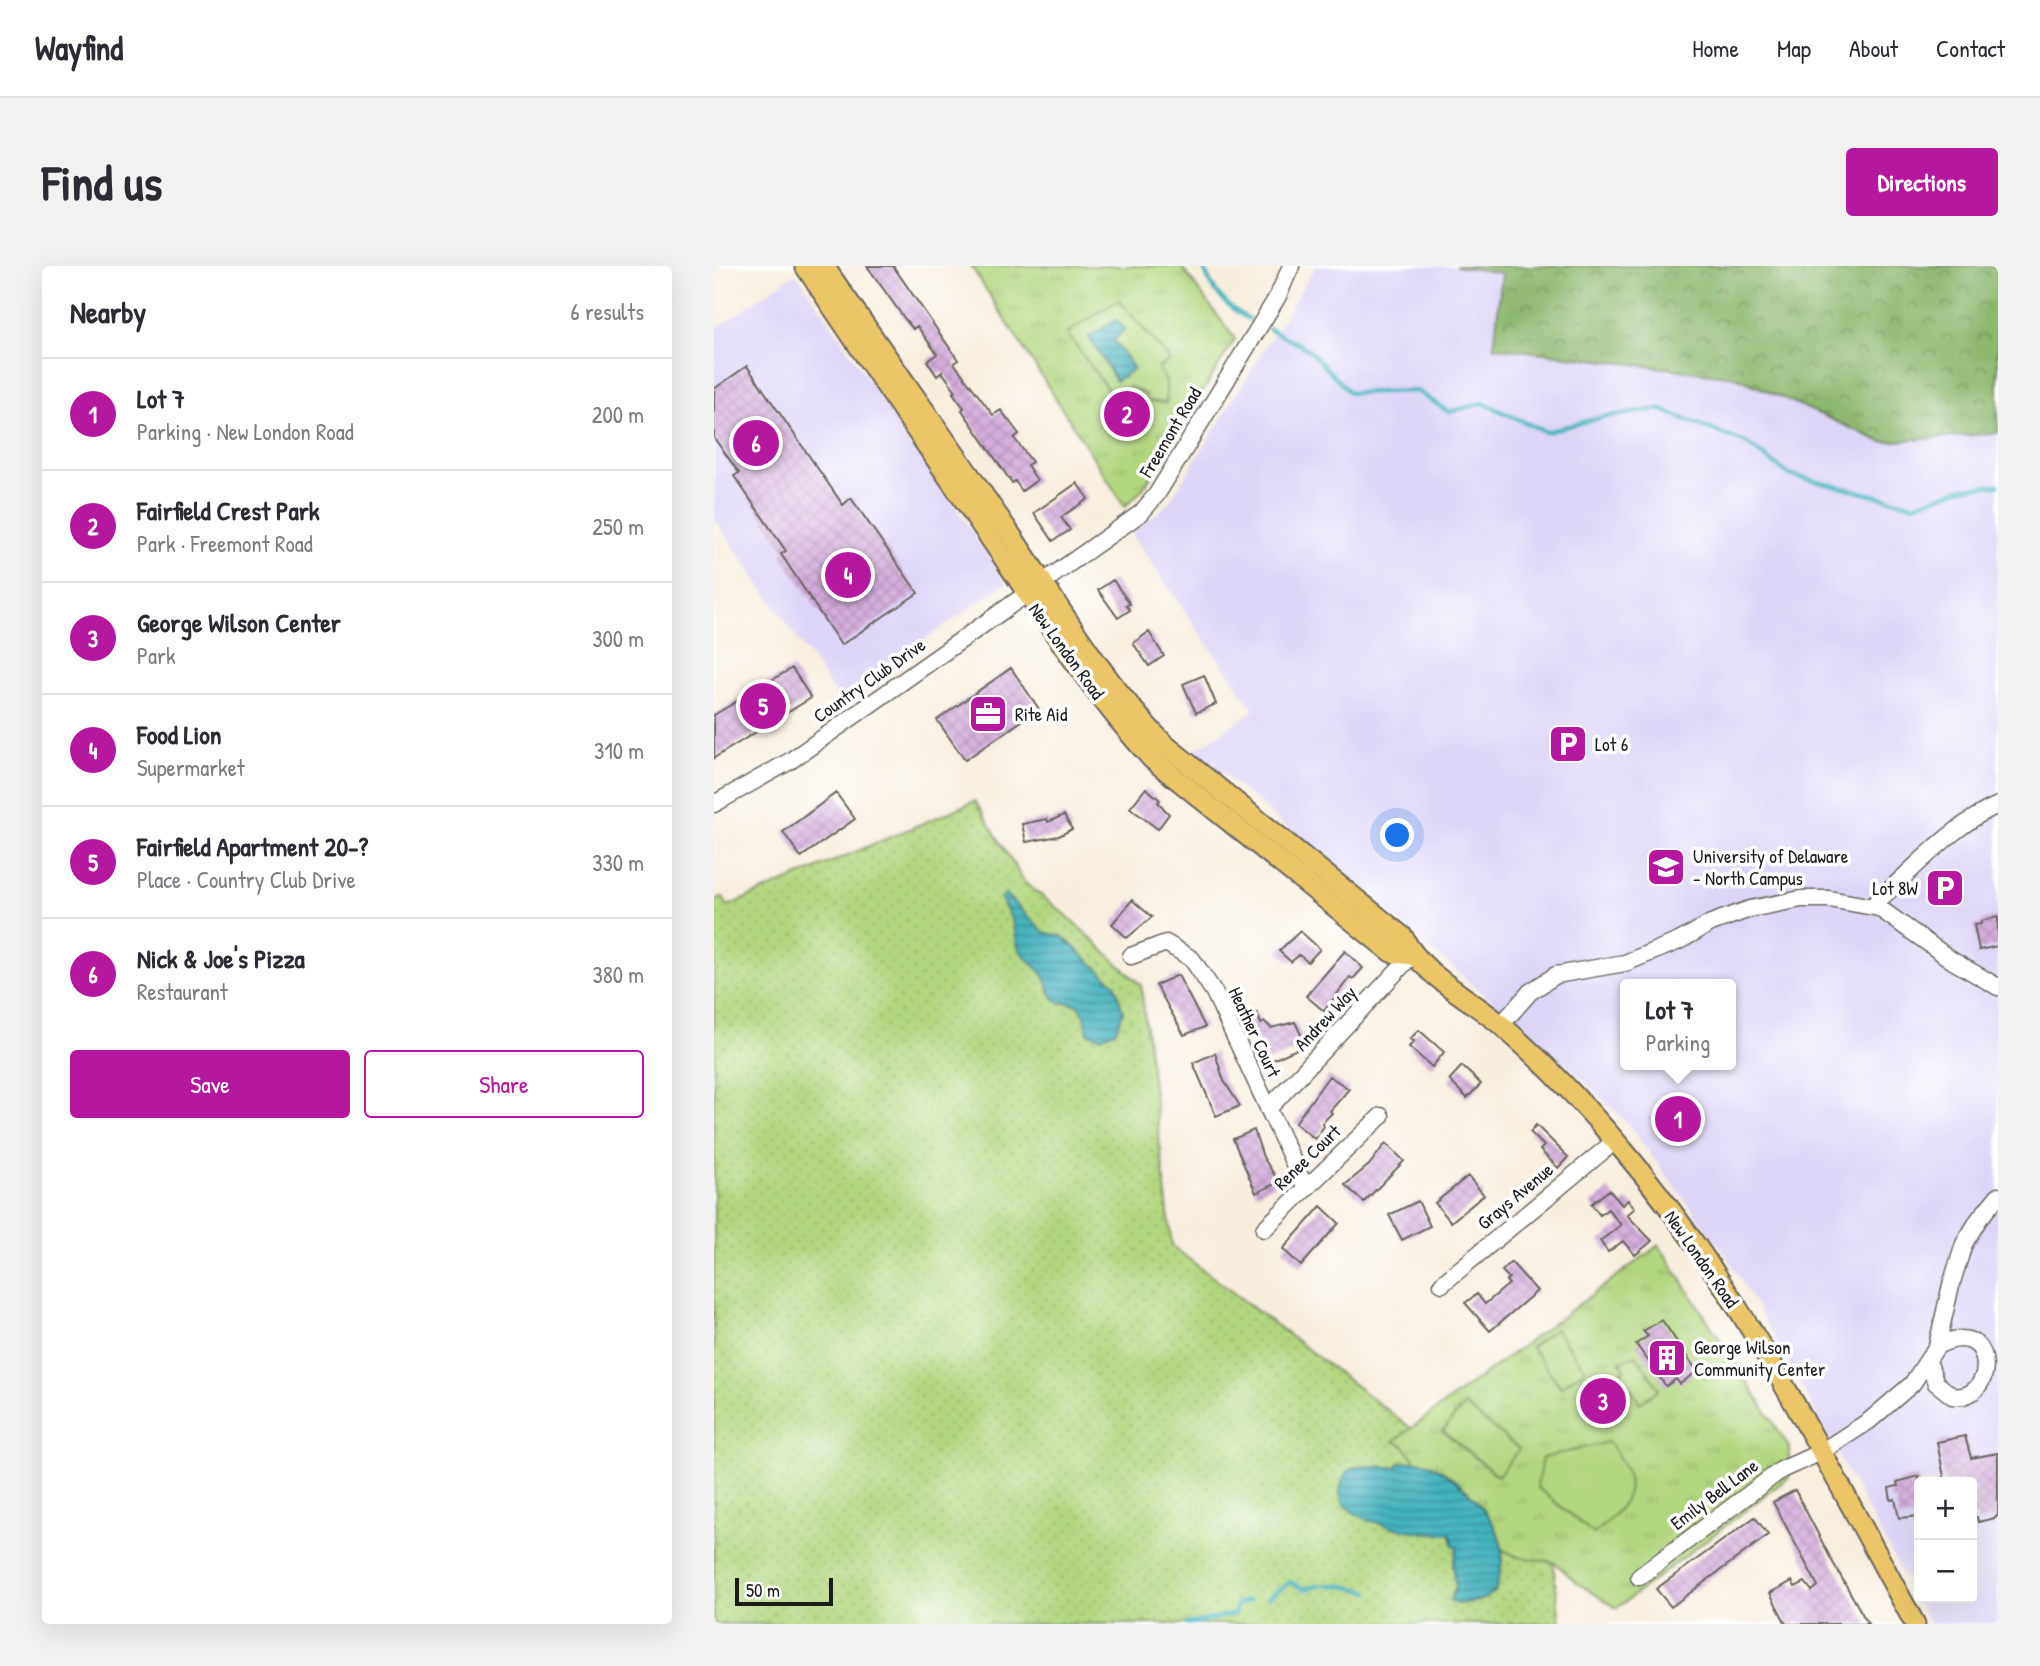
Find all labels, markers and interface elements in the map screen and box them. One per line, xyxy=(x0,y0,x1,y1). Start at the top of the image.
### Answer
text: Wayfind xyxy=(35,26,123,70)
text: Home xyxy=(1692,32,1739,64)
text: Map xyxy=(1777,32,1811,64)
text: About xyxy=(1849,32,1898,64)
text: Contact xyxy=(1936,32,2005,64)
button: Directions xyxy=(1846,148,1998,216)
text: Find us xyxy=(42,149,162,215)
text: Nearby xyxy=(70,292,146,332)
text: 6 results xyxy=(571,296,644,327)
text: Lot 7 xyxy=(137,381,185,416)
street label: Freemont Road xyxy=(1132,382,1207,483)
pin: 2 xyxy=(1104,388,1150,440)
text: 1 xyxy=(89,399,97,430)
text: 200 m xyxy=(592,399,644,430)
text: Parking · New London Road xyxy=(137,416,354,447)
pin: 6 xyxy=(733,417,779,469)
text: Fairfield Crest Park xyxy=(137,493,320,528)
text: 2 xyxy=(88,511,98,542)
text: 250 m xyxy=(592,511,644,542)
text: Park · Freemont Road xyxy=(137,528,313,559)
pin: 4 xyxy=(825,549,871,601)
street label: New London Road xyxy=(1023,598,1111,705)
text: George Wilson Center xyxy=(137,605,341,640)
text: 3 xyxy=(88,623,98,654)
text: 300 m xyxy=(592,623,644,654)
street label: Country Club Drive xyxy=(808,631,931,728)
text: Park xyxy=(137,640,175,671)
pin: 5 xyxy=(740,680,786,732)
office icon: Rite Aid xyxy=(967,693,1009,735)
place label: Rite Aid xyxy=(1015,701,1068,727)
text: Food Lion xyxy=(137,717,222,752)
parking icon: Lot 6 xyxy=(1547,723,1589,765)
place label: Lot 6 xyxy=(1595,731,1628,757)
text: 4 xyxy=(89,735,97,766)
text: 310 m xyxy=(594,735,644,766)
text: Supermarket xyxy=(137,752,245,783)
your location xyxy=(1380,818,1414,852)
text: Fairfield Apartment 20-? xyxy=(137,829,368,864)
place label: University of Delaware - North Campus xyxy=(1693,843,1849,891)
school or university icon: University of Delaware - North Campus xyxy=(1645,846,1687,888)
text: 5 xyxy=(88,847,98,878)
text: 330 m xyxy=(592,847,644,878)
text: Place · Country Club Drive xyxy=(137,864,356,895)
parking icon: Lot 8W xyxy=(1924,867,1966,909)
place label: Lot 8W xyxy=(1872,875,1918,901)
text: Nick & Joe's Pizza xyxy=(137,941,305,976)
text: 6 xyxy=(88,959,98,990)
text: 380 m xyxy=(593,959,644,990)
text: Restaurant xyxy=(137,976,228,1007)
popup xyxy=(1620,979,1736,1070)
street label: Andrew Way xyxy=(1288,980,1362,1056)
street label: Heather Court xyxy=(1223,982,1288,1082)
text: Lot 7 xyxy=(1646,992,1694,1027)
text: Parking xyxy=(1646,1027,1710,1058)
button: Save xyxy=(70,1050,350,1118)
button: Share xyxy=(364,1050,644,1118)
pin: 1 xyxy=(1655,1093,1701,1145)
street label: Renee Court xyxy=(1268,1118,1346,1195)
street label: Grays Avenue xyxy=(1471,1156,1559,1235)
street label: New London Road xyxy=(1659,1205,1745,1313)
place label: George Wilson Community Center xyxy=(1694,1334,1826,1382)
building icon: George Wilson Community Center xyxy=(1646,1337,1688,1379)
pin: 3 xyxy=(1580,1375,1626,1427)
street label: Emily Bell Lane xyxy=(1665,1452,1763,1536)
map controls xyxy=(1914,1477,1977,1603)
button: + xyxy=(1914,1477,1977,1540)
button: − xyxy=(1914,1540,1977,1603)
scale bar xyxy=(735,1575,833,1607)
text: 50 m xyxy=(746,1577,780,1603)

